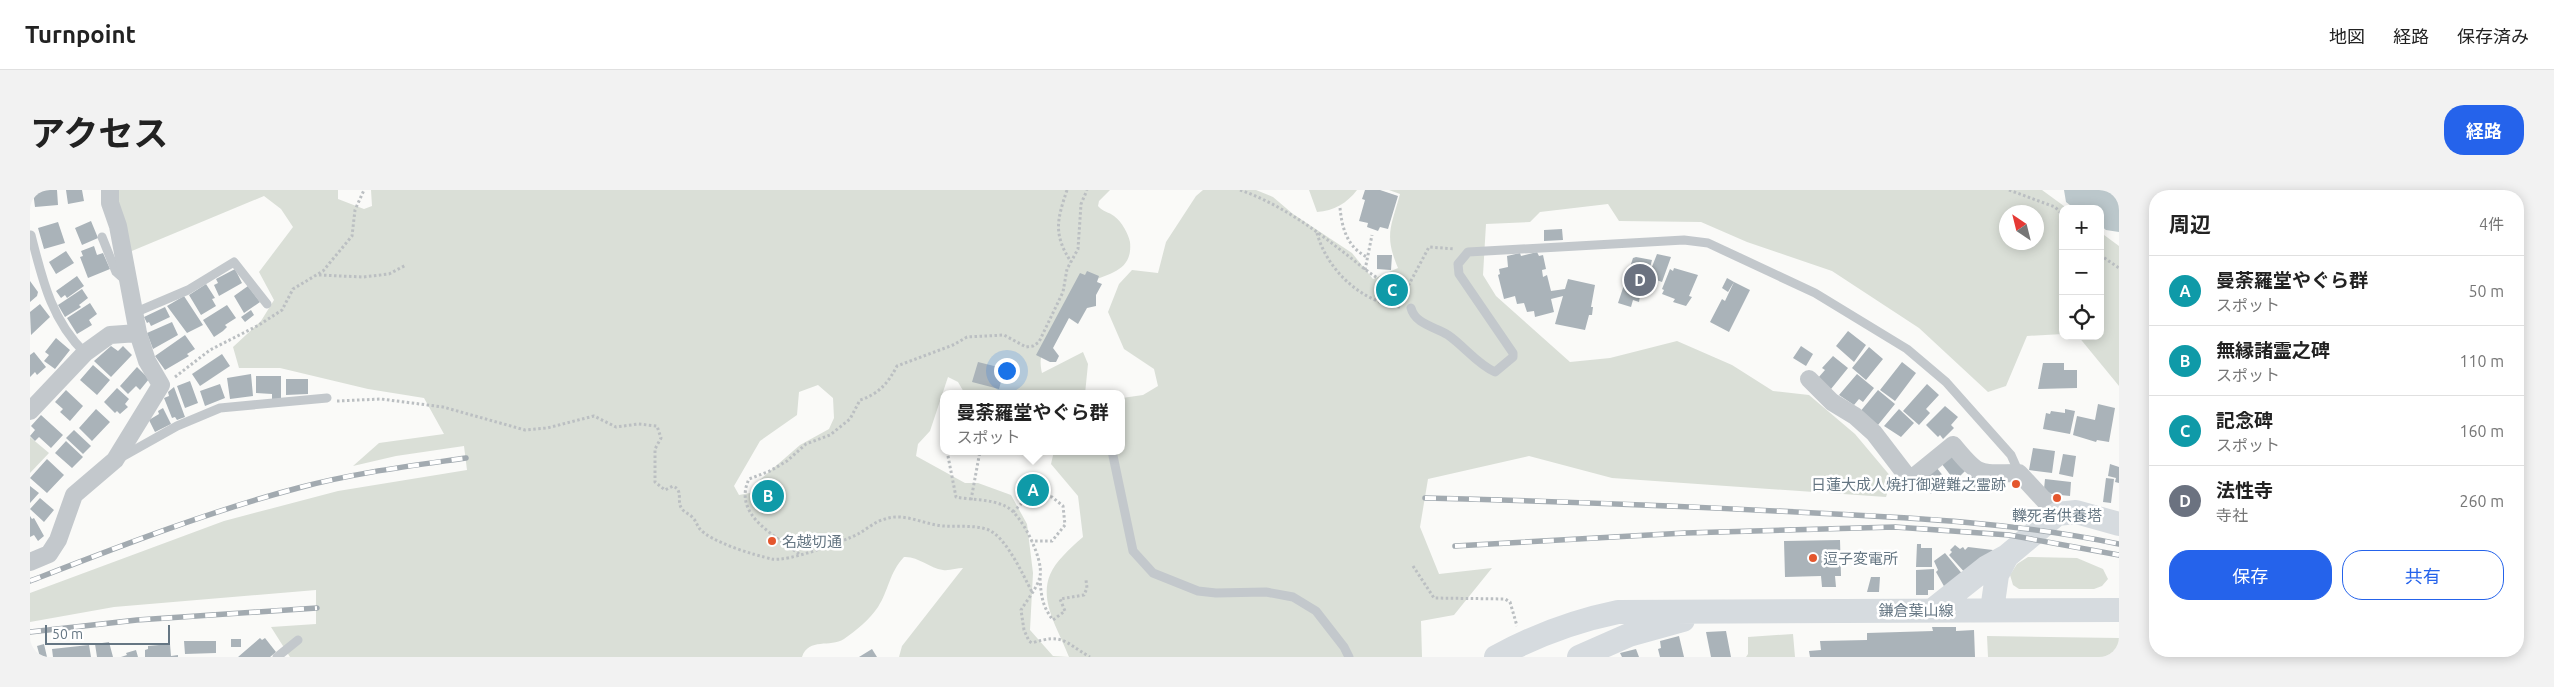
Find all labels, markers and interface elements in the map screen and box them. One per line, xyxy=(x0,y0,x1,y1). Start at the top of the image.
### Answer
text: Turnpoint xyxy=(25,21,136,48)
text: 地図 xyxy=(2329,26,2365,46)
text: 経路 xyxy=(2393,26,2429,46)
text: 保存済み xyxy=(2457,26,2529,46)
button: 経路 xyxy=(2444,105,2524,155)
text: アクセス xyxy=(30,113,168,153)
north arrow xyxy=(1999,205,2044,250)
map controls xyxy=(2059,205,2104,340)
button: + xyxy=(2059,205,2104,250)
text: 周辺 xyxy=(2169,212,2211,236)
text: 4件 xyxy=(2479,215,2504,233)
button: − xyxy=(2059,250,2104,295)
pin: D xyxy=(1624,261,1656,299)
text: 曼荼羅堂やぐら群 xyxy=(2216,269,2368,291)
pin: C xyxy=(1376,271,1408,309)
text: A xyxy=(2179,282,2191,300)
text: 50 m xyxy=(2468,282,2504,300)
button: locate xyxy=(2059,295,2104,340)
text: スポット xyxy=(2216,296,2280,314)
text: 無縁諸霊之碑 xyxy=(2216,339,2330,361)
text: B xyxy=(2180,352,2190,370)
text: 110 m xyxy=(2459,352,2504,370)
your location xyxy=(994,358,1020,384)
text: スポット xyxy=(2216,366,2280,384)
popup xyxy=(940,390,1125,455)
text: 曼荼羅堂やぐら群 xyxy=(956,401,1109,423)
text: 記念碑 xyxy=(2216,409,2273,431)
text: C xyxy=(2180,422,2190,440)
text: 160 m xyxy=(2459,422,2504,440)
text: スポット xyxy=(956,428,1021,446)
text: スポット xyxy=(2216,436,2280,454)
pin: A xyxy=(1017,471,1049,509)
place label: 日蓮大成人焼打御避難之霊跡 xyxy=(1811,476,2006,493)
pin: B xyxy=(752,477,784,515)
marker: 日蓮大成人焼打御避難之霊跡 xyxy=(2010,478,2022,490)
text: 法性寺 xyxy=(2216,479,2273,501)
marker: 轢死者供養塔 xyxy=(2051,492,2063,504)
text: D xyxy=(2179,492,2191,510)
text: 260 m xyxy=(2459,492,2504,510)
text: 寺社 xyxy=(2216,506,2248,524)
place label: 轢死者供養塔 xyxy=(2012,507,2102,524)
place label: 名越切通 xyxy=(782,533,842,550)
marker: 名越切通 xyxy=(766,535,778,547)
place label: 逗子変電所 xyxy=(1823,550,1898,567)
button: 保存 xyxy=(2169,550,2332,600)
button: 共有 xyxy=(2342,550,2504,600)
marker: 逗子変電所 xyxy=(1807,552,1819,564)
street label: 鎌倉葉山線 xyxy=(1878,602,1954,619)
scale bar xyxy=(45,622,170,645)
text: 50 m xyxy=(52,626,83,642)

